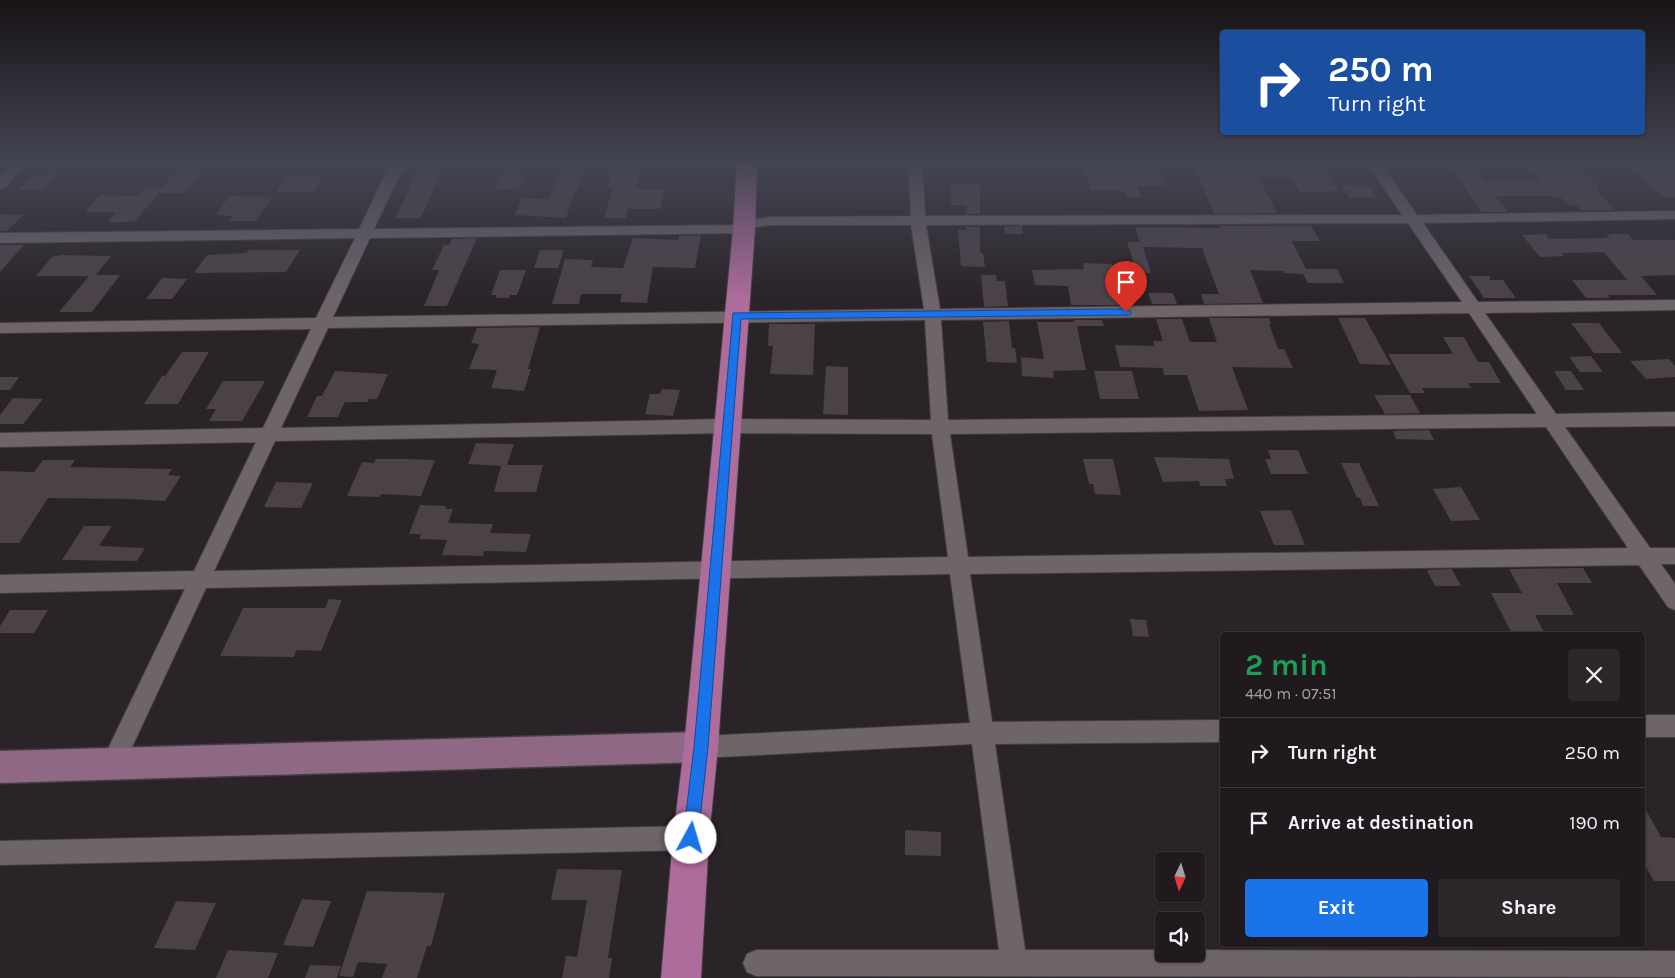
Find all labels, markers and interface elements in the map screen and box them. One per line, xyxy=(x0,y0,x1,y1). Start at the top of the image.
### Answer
text: 250 m xyxy=(1328,49,1434,90)
icon: right xyxy=(1245,50,1310,115)
text: Turn right xyxy=(1328,91,1426,117)
pin xyxy=(1105,261,1147,312)
icon: arrive xyxy=(1112,268,1140,296)
text: 2 min xyxy=(1245,647,1328,683)
button: close xyxy=(1568,649,1620,701)
text: 440 m · 07:51 xyxy=(1245,684,1337,703)
icon: right xyxy=(1245,739,1273,767)
text: Turn right xyxy=(1288,742,1377,764)
text: 250 m xyxy=(1565,742,1620,764)
icon: arrive xyxy=(1245,809,1273,837)
position arrow xyxy=(664,811,716,863)
text: Arrive at destination xyxy=(1288,812,1474,834)
text: 190 m xyxy=(1569,812,1620,834)
north arrow xyxy=(1155,852,1205,902)
map controls xyxy=(1155,852,1205,962)
button: Exit xyxy=(1245,879,1428,937)
button: Share xyxy=(1438,879,1620,937)
button: sound xyxy=(1155,912,1205,962)

